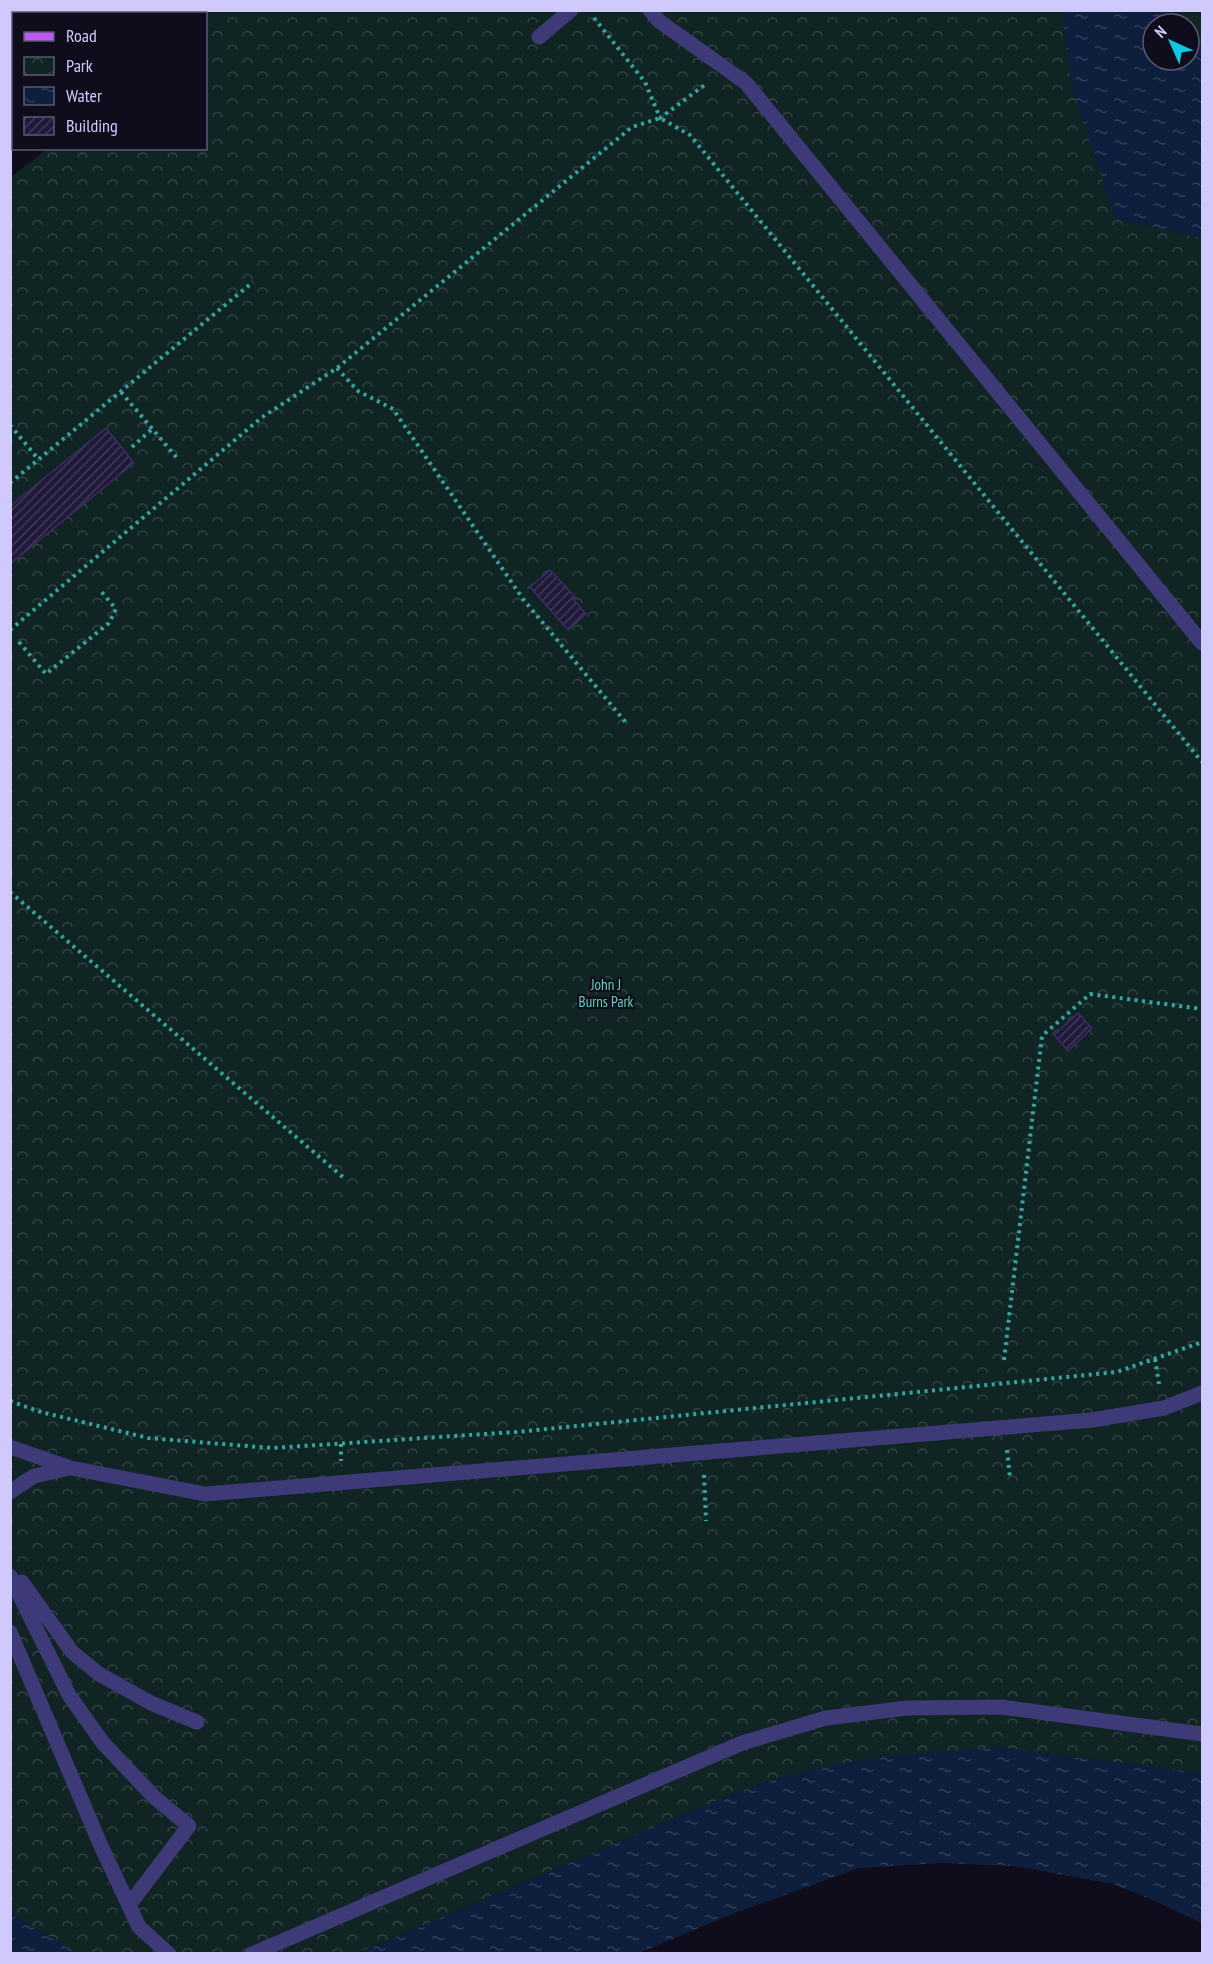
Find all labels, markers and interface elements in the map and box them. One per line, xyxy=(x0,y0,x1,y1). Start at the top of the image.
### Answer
legend xyxy=(12,12,207,150)
north arrow xyxy=(1141,12,1201,72)
text: N xyxy=(1150,21,1171,42)
text: Road xyxy=(66,24,97,47)
text: Park xyxy=(66,54,93,77)
text: Water xyxy=(66,84,102,107)
text: Building xyxy=(66,114,118,137)
park label: John J Burns Park xyxy=(579,975,634,1011)

